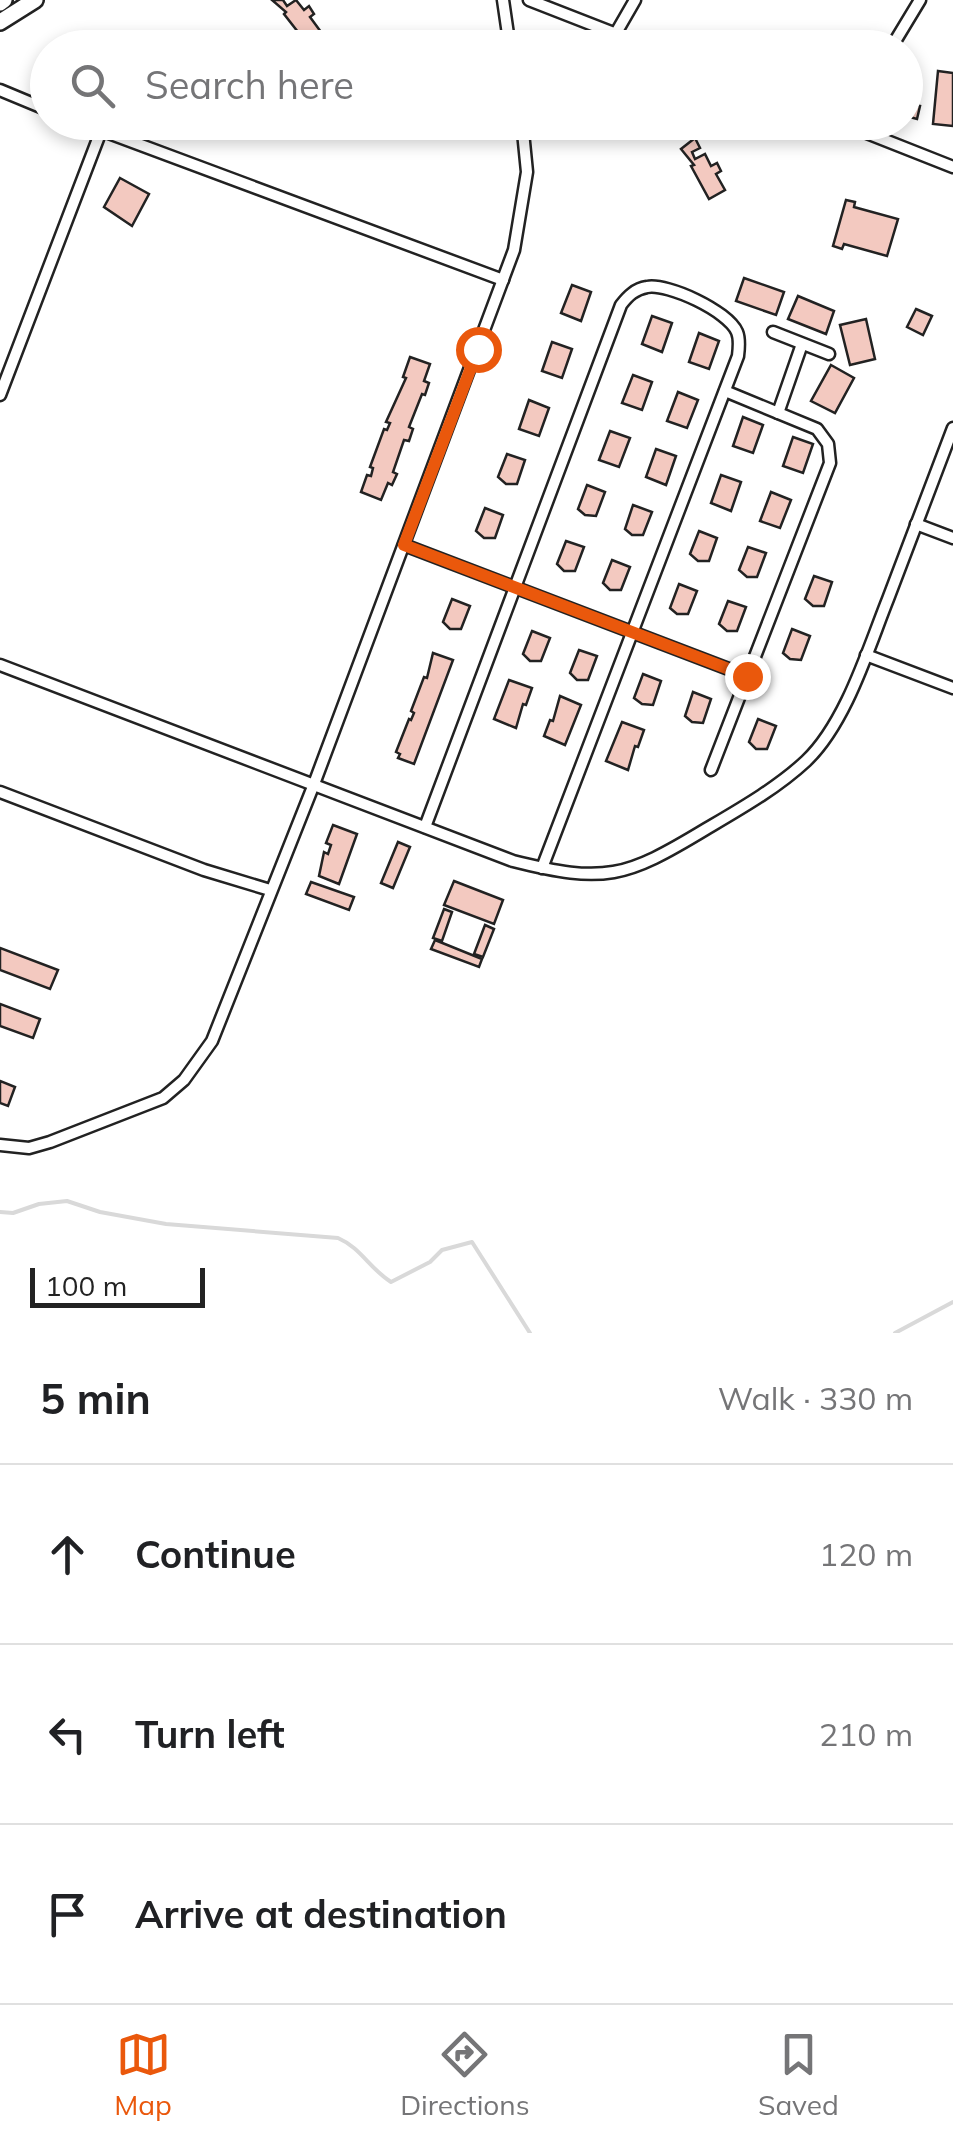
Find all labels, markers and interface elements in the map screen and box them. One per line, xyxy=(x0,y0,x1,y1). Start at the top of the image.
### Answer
search box xyxy=(30,30,923,140)
icon: search xyxy=(65,58,120,113)
text: Search here xyxy=(145,61,354,109)
route start xyxy=(456,327,502,373)
route end xyxy=(725,654,771,700)
scale bar xyxy=(30,1263,205,1308)
text: 100 m xyxy=(45,1268,127,1303)
text: 5 min xyxy=(40,1372,151,1425)
text: Walk · 330 m xyxy=(718,1378,913,1418)
icon: ahead xyxy=(40,1527,95,1582)
text: Continue xyxy=(135,1530,296,1578)
text: 120 m xyxy=(819,1534,913,1574)
icon: left xyxy=(40,1707,95,1762)
text: Turn left xyxy=(135,1710,285,1758)
text: 210 m xyxy=(819,1714,913,1754)
icon: arrive xyxy=(40,1887,95,1942)
text: Arrive at destination xyxy=(135,1890,507,1938)
tab: Map xyxy=(114,2027,172,2122)
tab: Directions xyxy=(400,2027,530,2122)
tab: Saved xyxy=(758,2027,839,2122)

